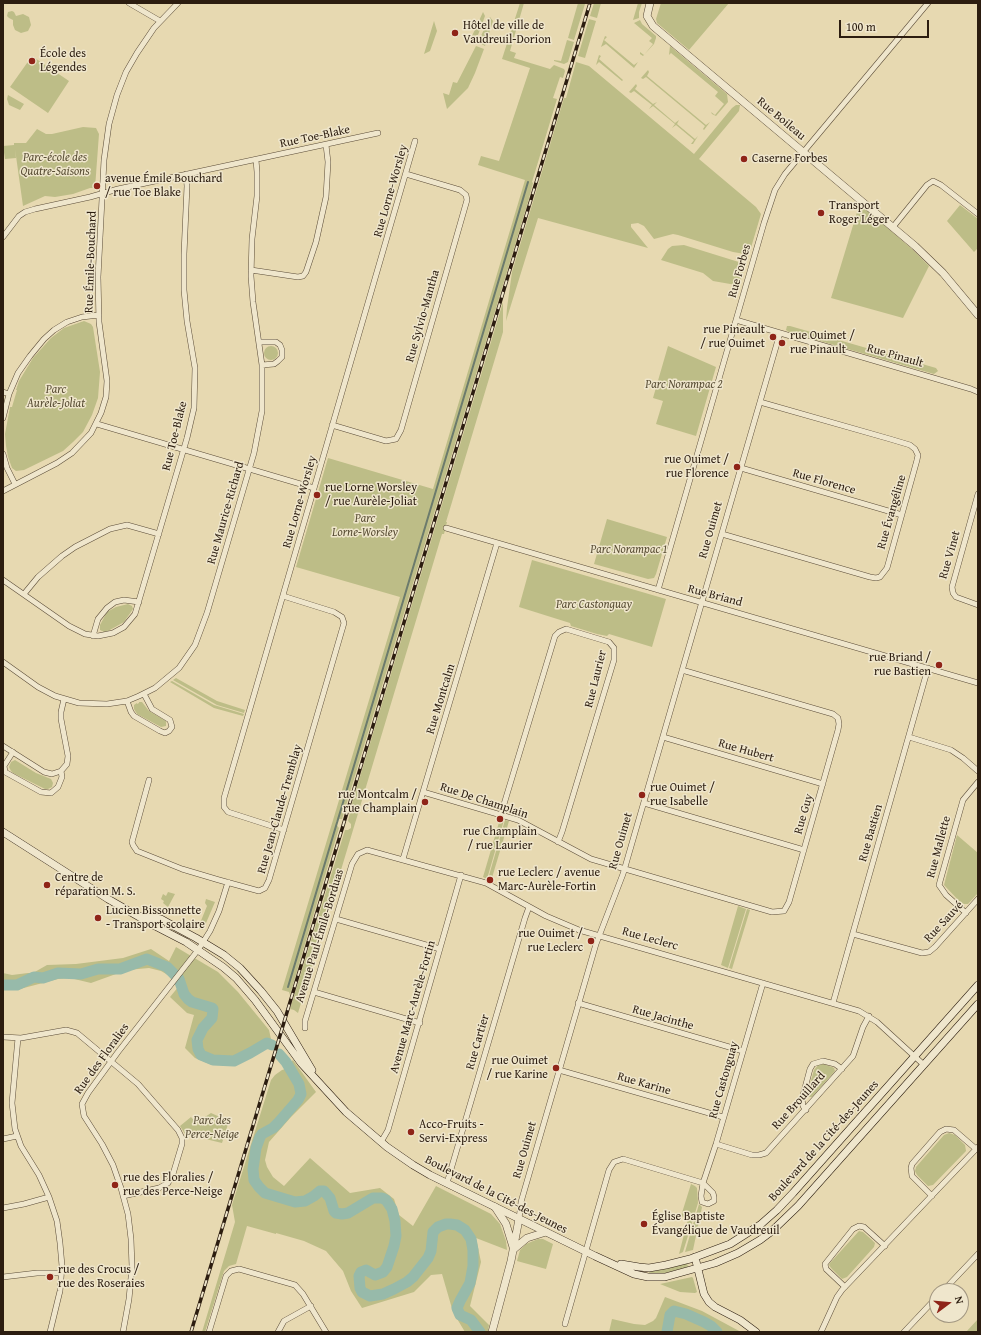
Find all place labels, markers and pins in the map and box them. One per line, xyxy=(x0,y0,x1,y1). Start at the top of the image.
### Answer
place label: Hôtel de ville de Vaudreuil-Dorion xyxy=(463,19,551,47)
marker: Hôtel de ville de Vaudreuil-Dorion xyxy=(450,28,460,38)
place label: École des Légendes xyxy=(40,47,87,75)
marker: École des Légendes xyxy=(27,56,37,66)
place label: Caserne Forbes xyxy=(752,152,828,166)
marker: Caserne Forbes xyxy=(739,154,749,164)
place label: avenue Émile Bouchard / rue Toe Blake xyxy=(105,172,222,200)
marker: avenue Émile Bouchard / rue Toe Blake xyxy=(92,181,102,191)
place label: Transport Roger Léger xyxy=(829,199,889,227)
marker: Transport Roger Léger xyxy=(816,208,826,218)
place label: rue Pineault / rue Ouimet xyxy=(700,323,765,351)
place label: rue Ouimet / rue Pinault xyxy=(790,329,855,357)
marker: rue Pineault / rue Ouimet xyxy=(768,332,778,342)
marker: rue Ouimet / rue Pinault xyxy=(777,338,787,348)
place label: rue Ouimet / rue Florence xyxy=(664,453,729,481)
marker: rue Ouimet / rue Florence xyxy=(732,462,742,472)
place label: rue Lorne Worsley / rue Aurèle-Joliat xyxy=(325,481,417,509)
marker: rue Lorne Worsley / rue Aurèle-Joliat xyxy=(312,490,322,500)
place label: rue Briand / rue Bastien xyxy=(869,651,931,679)
marker: rue Briand / rue Bastien xyxy=(934,660,944,670)
place label: rue Ouimet / rue Isabelle xyxy=(650,781,715,809)
place label: rue Montcalm / rue Champlain xyxy=(338,788,417,816)
marker: rue Ouimet / rue Isabelle xyxy=(637,790,647,800)
marker: rue Montcalm / rue Champlain xyxy=(420,797,430,807)
marker: rue Champlain / rue Laurier xyxy=(495,814,505,824)
place label: rue Champlain / rue Laurier xyxy=(463,825,537,853)
place label: rue Leclerc / avenue Marc-Aurèle-Fortin xyxy=(498,866,600,894)
place label: Centre de réparation M. S. xyxy=(55,871,135,899)
marker: rue Leclerc / avenue Marc-Aurèle-Fortin xyxy=(485,875,495,885)
marker: Centre de réparation M. S. xyxy=(42,880,52,890)
place label: Lucien Bissonnette - Transport scolaire xyxy=(106,904,205,932)
marker: Lucien Bissonnette - Transport scolaire xyxy=(93,913,103,923)
place label: rue Ouimet / rue Leclerc xyxy=(518,927,583,955)
marker: rue Ouimet / rue Leclerc xyxy=(586,936,596,946)
place label: rue Ouimet / rue Karine xyxy=(487,1054,548,1082)
marker: rue Ouimet / rue Karine xyxy=(551,1063,561,1073)
place label: Acco-Fruits - Servi-Express xyxy=(419,1118,487,1146)
marker: Acco-Fruits - Servi-Express xyxy=(406,1127,416,1137)
place label: rue des Floralies / rue des Perce-Neige xyxy=(123,1171,223,1199)
marker: rue des Floralies / rue des Perce-Neige xyxy=(110,1180,120,1190)
place label: Église Baptiste Évangélique de Vaudreuil xyxy=(652,1210,780,1238)
marker: Église Baptiste Évangélique de Vaudreuil xyxy=(639,1219,649,1229)
place label: rue des Crocus / rue des Roseraies xyxy=(58,1263,145,1291)
marker: rue des Crocus / rue des Roseraies xyxy=(45,1272,55,1282)

